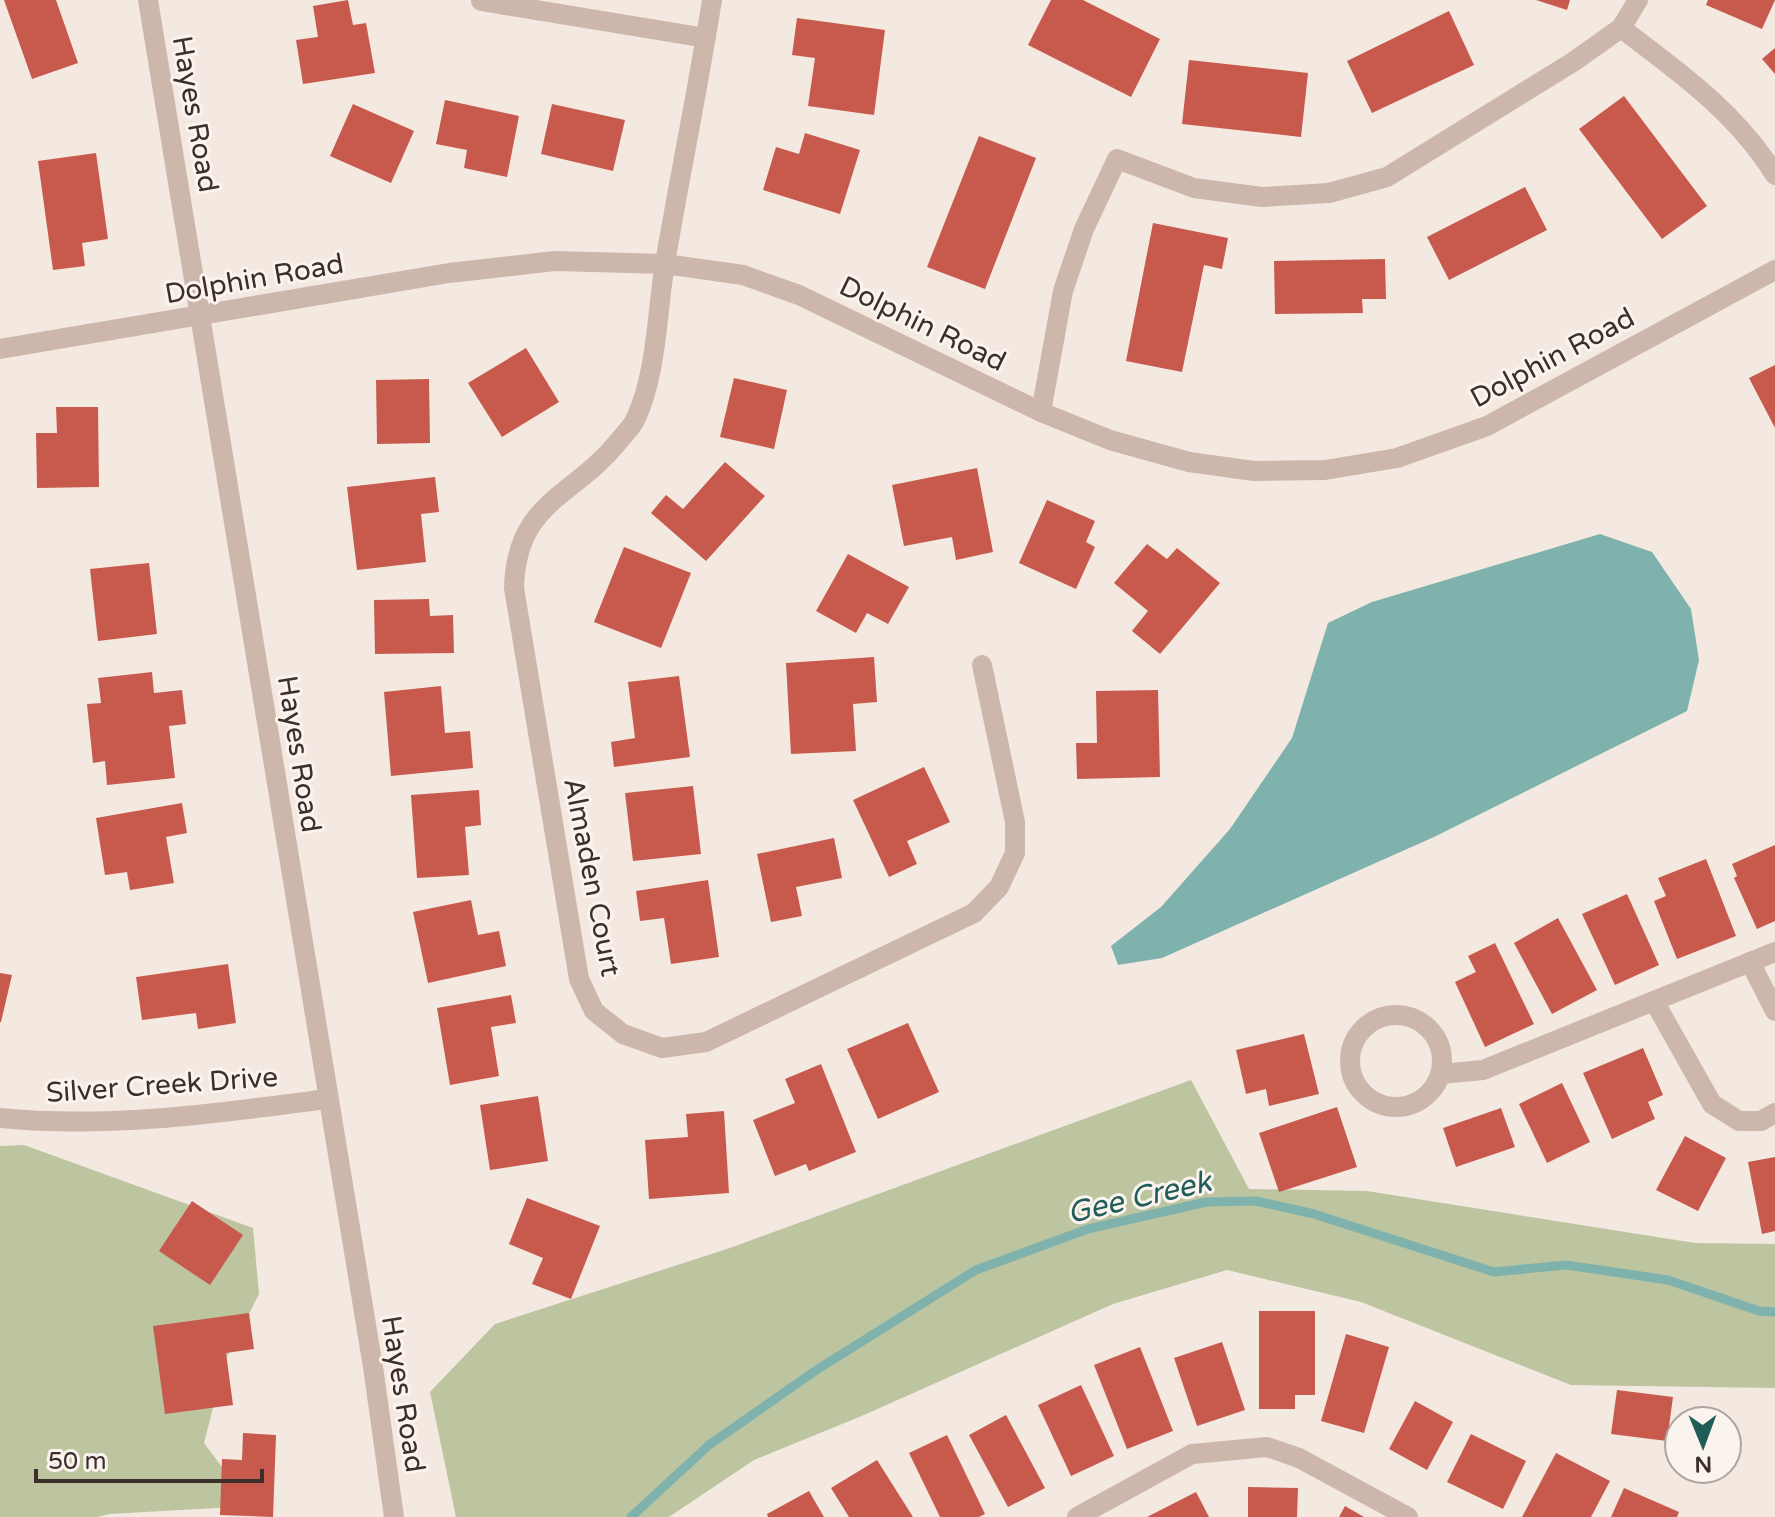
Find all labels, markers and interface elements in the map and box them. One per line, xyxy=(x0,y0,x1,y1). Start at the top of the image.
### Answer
street label: Hayes Road xyxy=(165,33,226,195)
street label: Dolphin Road xyxy=(162,247,346,311)
street label: Dolphin Road xyxy=(834,269,1011,379)
street label: Dolphin Road xyxy=(1465,300,1640,415)
street label: Hayes Road xyxy=(270,673,328,835)
street label: Almaden Court xyxy=(556,775,628,980)
street label: Silver Creek Drive xyxy=(45,1060,279,1110)
water label: Gee Creek xyxy=(1064,1162,1217,1232)
street label: Hayes Road xyxy=(374,1313,432,1475)
north arrow xyxy=(1663,1405,1743,1485)
scale bar xyxy=(36,1433,262,1483)
text: 50 m xyxy=(48,1447,106,1476)
text: N xyxy=(1694,1451,1712,1477)

